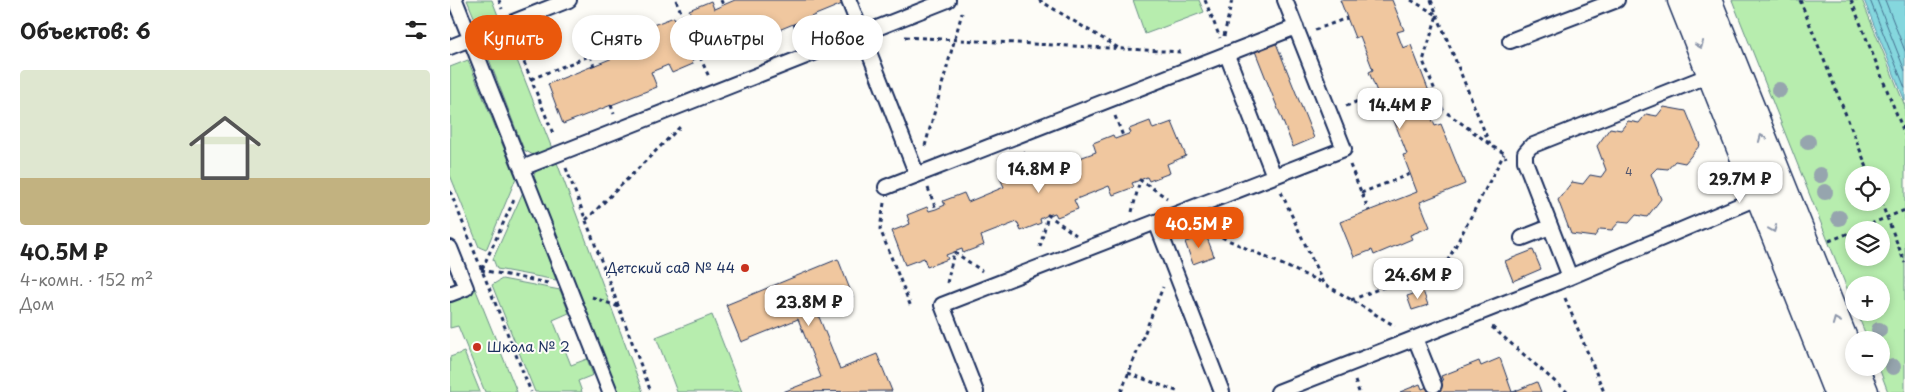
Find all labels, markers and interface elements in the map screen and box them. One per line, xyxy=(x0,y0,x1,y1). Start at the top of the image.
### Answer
text: Объектов: 6 xyxy=(20,14,151,46)
chip: Купить xyxy=(465,15,562,60)
chip: Снять xyxy=(572,15,660,60)
chip: Фильтры xyxy=(670,15,782,60)
chip: Новое xyxy=(792,15,883,60)
icon: filters xyxy=(402,16,430,44)
one-way arrow xyxy=(1693,40,1704,49)
pin: 14.4M ₽ xyxy=(1354,88,1446,130)
text: 14.4M ₽ xyxy=(1368,92,1432,116)
icon: home xyxy=(180,103,270,193)
one-way arrow xyxy=(1758,134,1769,143)
pin: 14.8M ₽ xyxy=(993,152,1085,194)
text: 14.8M ₽ xyxy=(1008,156,1070,180)
pin: 29.7M ₽ xyxy=(1694,162,1786,204)
house number: 4 xyxy=(1625,163,1633,180)
text: 29.7M ₽ xyxy=(1709,166,1771,190)
map controls xyxy=(1845,166,1890,376)
button: locate xyxy=(1845,166,1890,211)
pin: 40.5M ₽ xyxy=(1153,206,1245,249)
text: 40.5M ₽ xyxy=(1166,211,1233,235)
button: layers xyxy=(1845,221,1890,266)
one-way arrow xyxy=(1766,224,1777,233)
text: 40.5M ₽ xyxy=(20,235,108,267)
place label: Детский сад № 44 xyxy=(606,257,735,278)
pin: 24.6M ₽ xyxy=(1372,258,1464,300)
marker: Детский сад № 44 xyxy=(739,262,751,274)
text: 24.6M ₽ xyxy=(1384,262,1452,286)
text: 4-комн. · 152 m² xyxy=(20,267,153,291)
button: + xyxy=(1845,276,1890,321)
pin: 23.8M ₽ xyxy=(763,284,855,327)
text: 23.8M ₽ xyxy=(776,289,842,313)
text: Дом xyxy=(20,291,54,315)
one-way arrow xyxy=(1831,317,1842,326)
button: − xyxy=(1845,331,1890,376)
place label: Школа № 2 xyxy=(487,336,570,357)
marker: Школа № 2 xyxy=(471,341,483,353)

